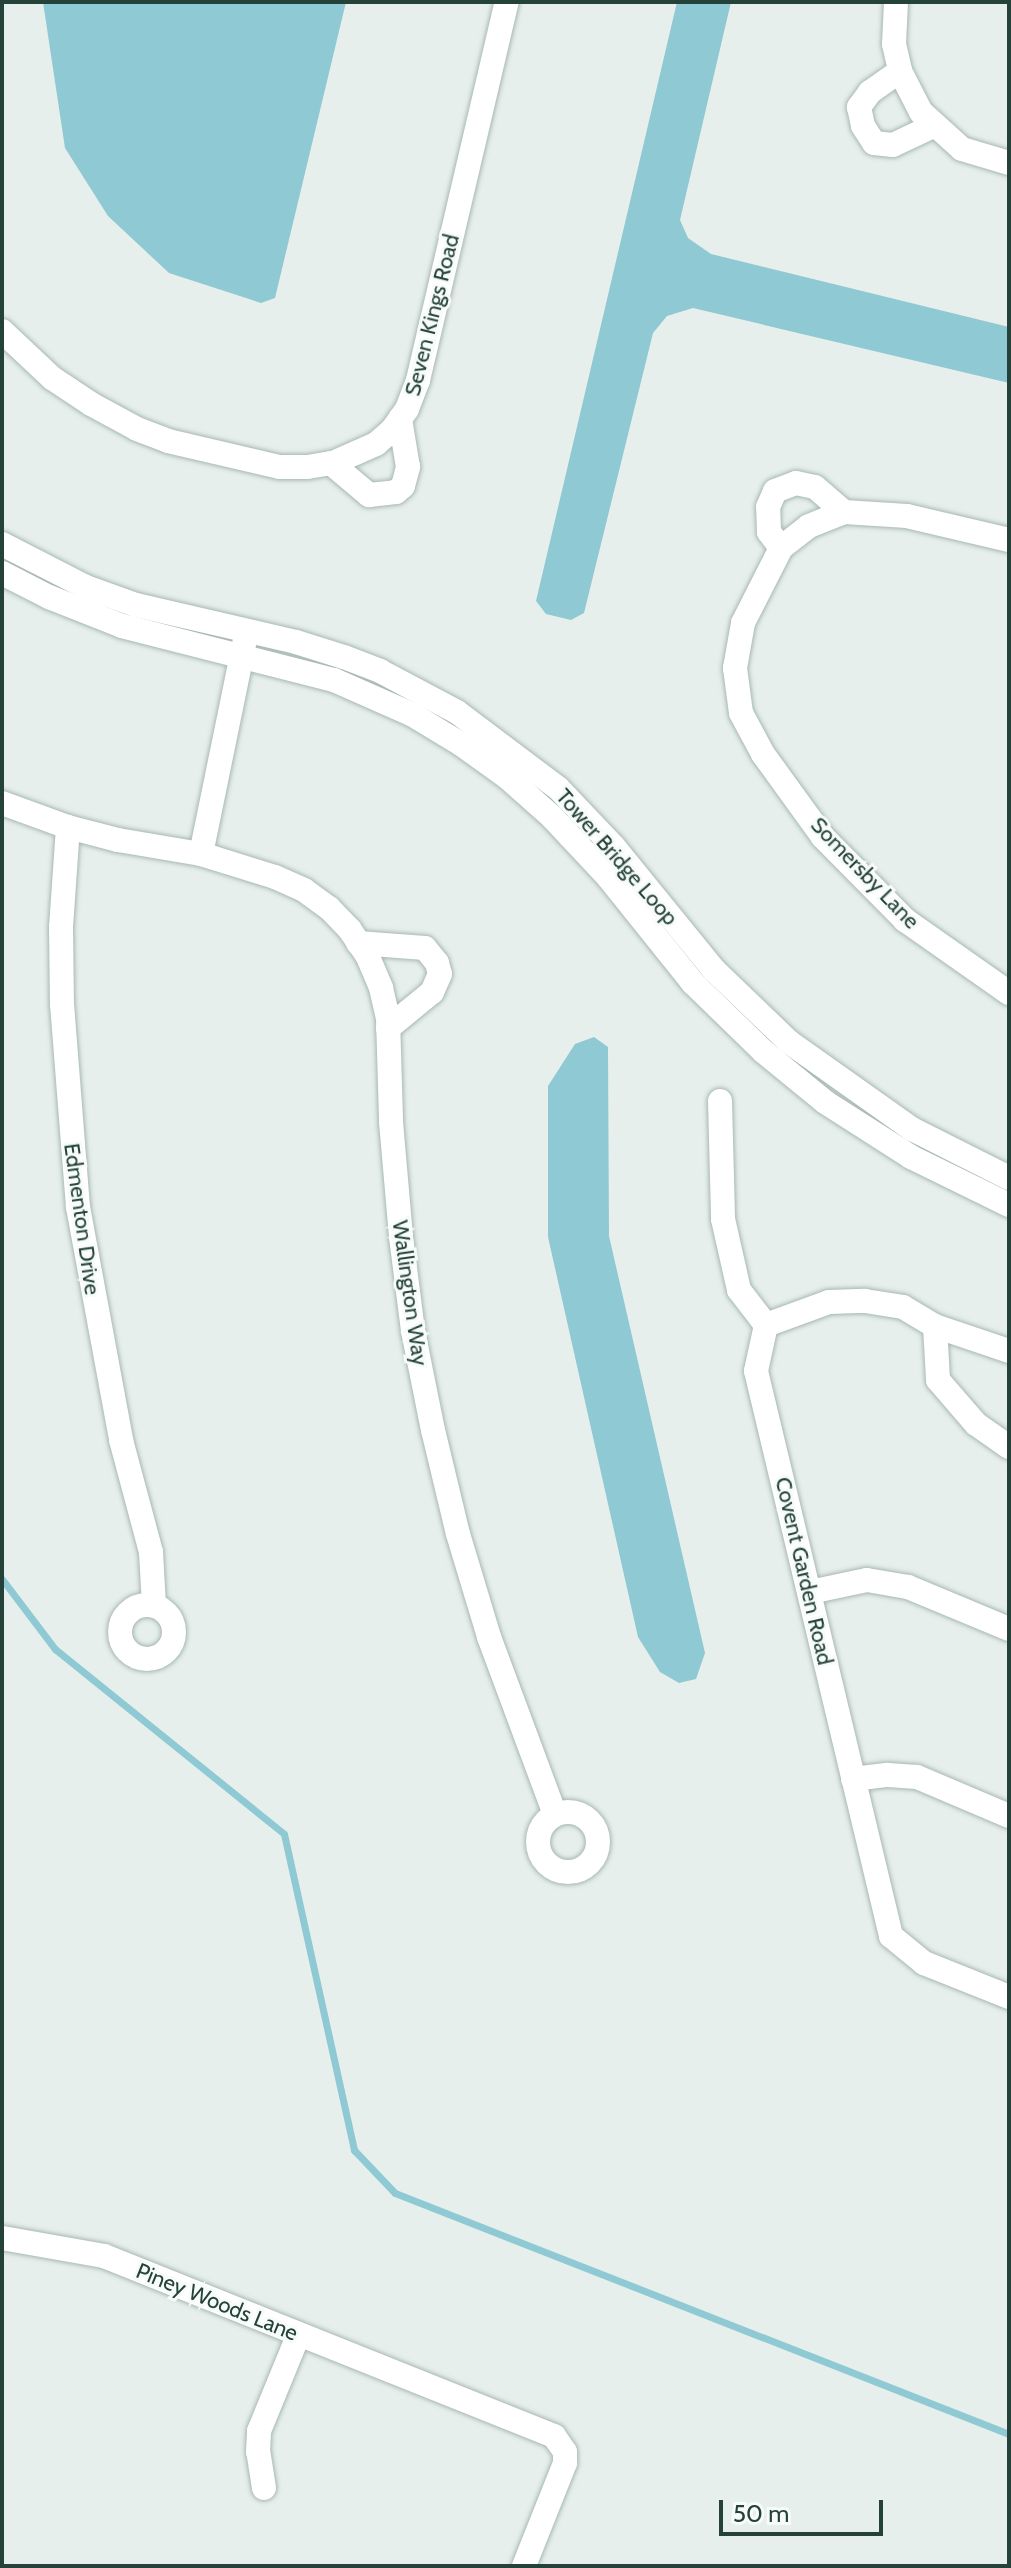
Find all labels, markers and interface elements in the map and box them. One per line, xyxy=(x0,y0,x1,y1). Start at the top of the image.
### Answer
street label: Seven Kings Road xyxy=(399,231,465,399)
street label: Tower Bridge Loop xyxy=(551,783,683,931)
street label: Somersby Lane xyxy=(805,812,925,934)
street label: Edmenton Drive xyxy=(58,1142,106,1296)
street label: Wallington Way xyxy=(387,1219,433,1367)
street label: Covent Garden Road xyxy=(770,1475,838,1667)
street label: Piney Woods Lane xyxy=(132,2258,302,2346)
scale bar xyxy=(723,2484,887,2534)
text: 50 m xyxy=(733,2499,789,2528)

